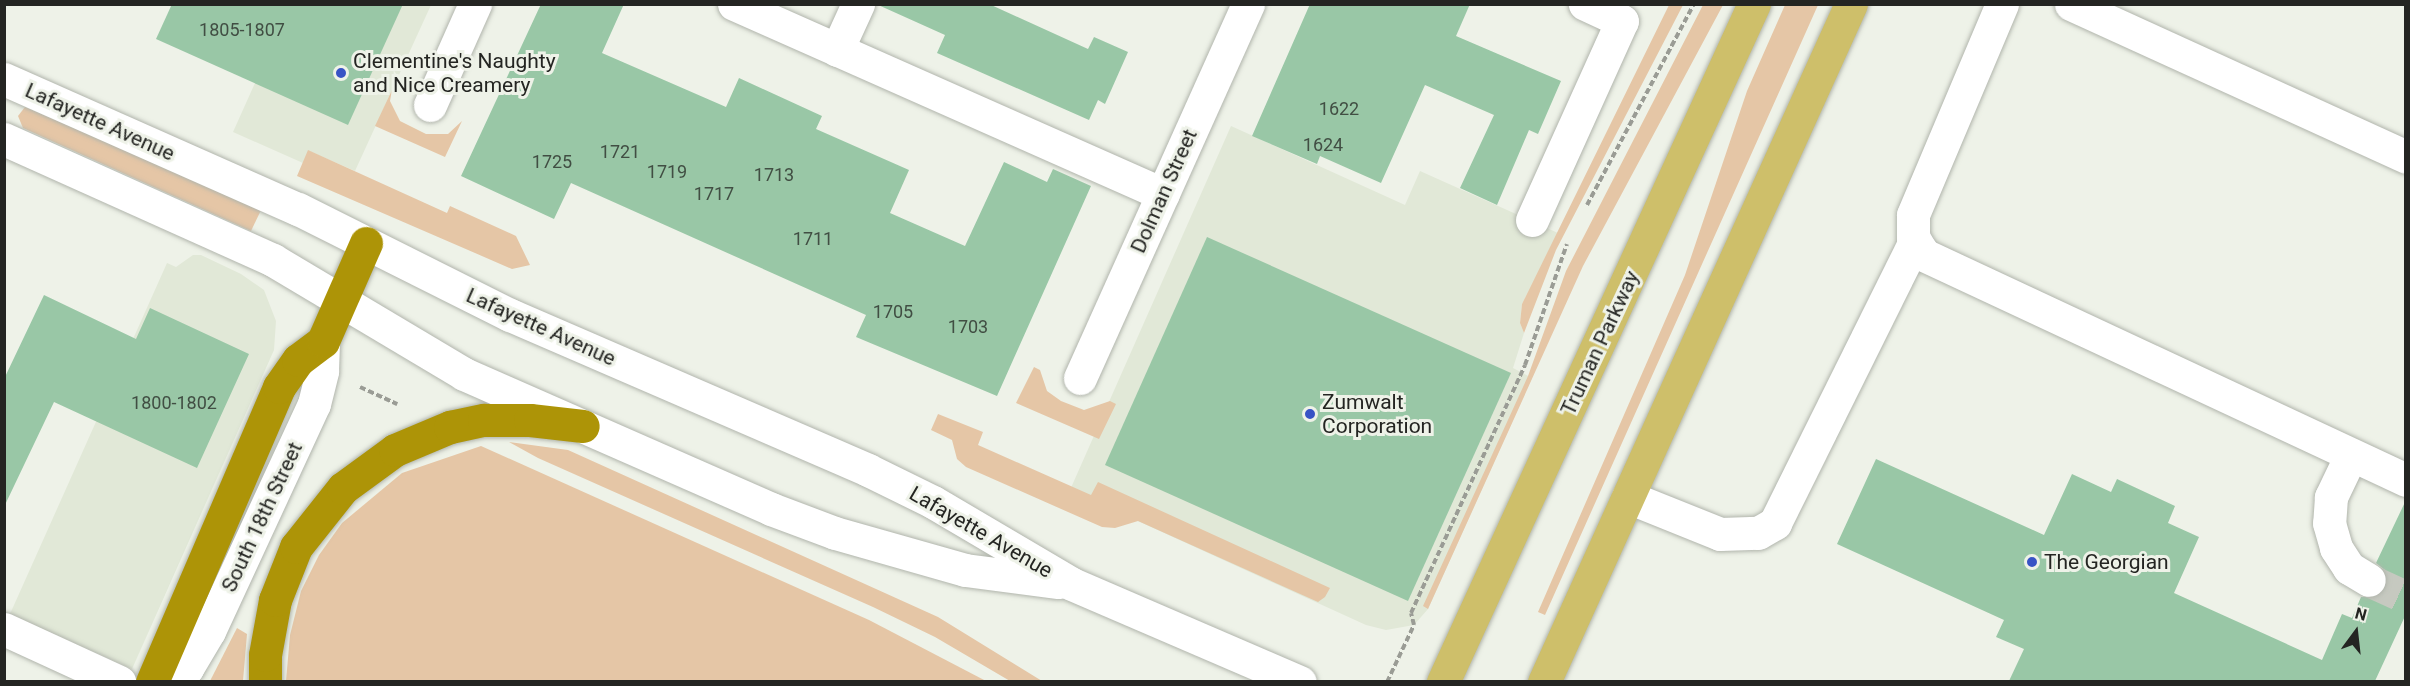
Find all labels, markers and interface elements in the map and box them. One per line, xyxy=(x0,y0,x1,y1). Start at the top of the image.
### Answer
house number: 1805-1807 xyxy=(199,19,285,41)
place label: Clementine's Naughty and Nice Creamery xyxy=(353,48,556,98)
marker: Clementine's Naughty and Nice Creamery xyxy=(334,66,348,80)
street label: Lafayette Avenue xyxy=(21,78,179,166)
house number: 1622 xyxy=(1319,98,1359,120)
street label: Dolman Street xyxy=(1125,125,1203,257)
house number: 1624 xyxy=(1303,134,1343,156)
house number: 1721 xyxy=(600,141,640,163)
house number: 1725 xyxy=(532,151,572,173)
house number: 1719 xyxy=(647,161,687,183)
house number: 1713 xyxy=(754,164,794,186)
house number: 1717 xyxy=(694,183,734,205)
house number: 1711 xyxy=(793,228,833,250)
street label: Truman Parkway xyxy=(1556,267,1644,419)
street label: Lafayette Avenue xyxy=(462,283,620,371)
house number: 1705 xyxy=(873,301,913,323)
house number: 1703 xyxy=(948,316,988,338)
place label: Zumwalt Corporation xyxy=(1322,389,1432,439)
house number: 1800-1802 xyxy=(131,392,217,414)
marker: Zumwalt Corporation xyxy=(1303,407,1317,421)
street label: South 18th Street xyxy=(216,438,308,596)
street label: Lafayette Avenue xyxy=(905,481,1057,583)
place label: The Georgian xyxy=(2044,549,2169,575)
marker: The Georgian xyxy=(2025,555,2039,569)
north arrow xyxy=(2326,602,2386,662)
text: N xyxy=(2353,603,2369,625)

